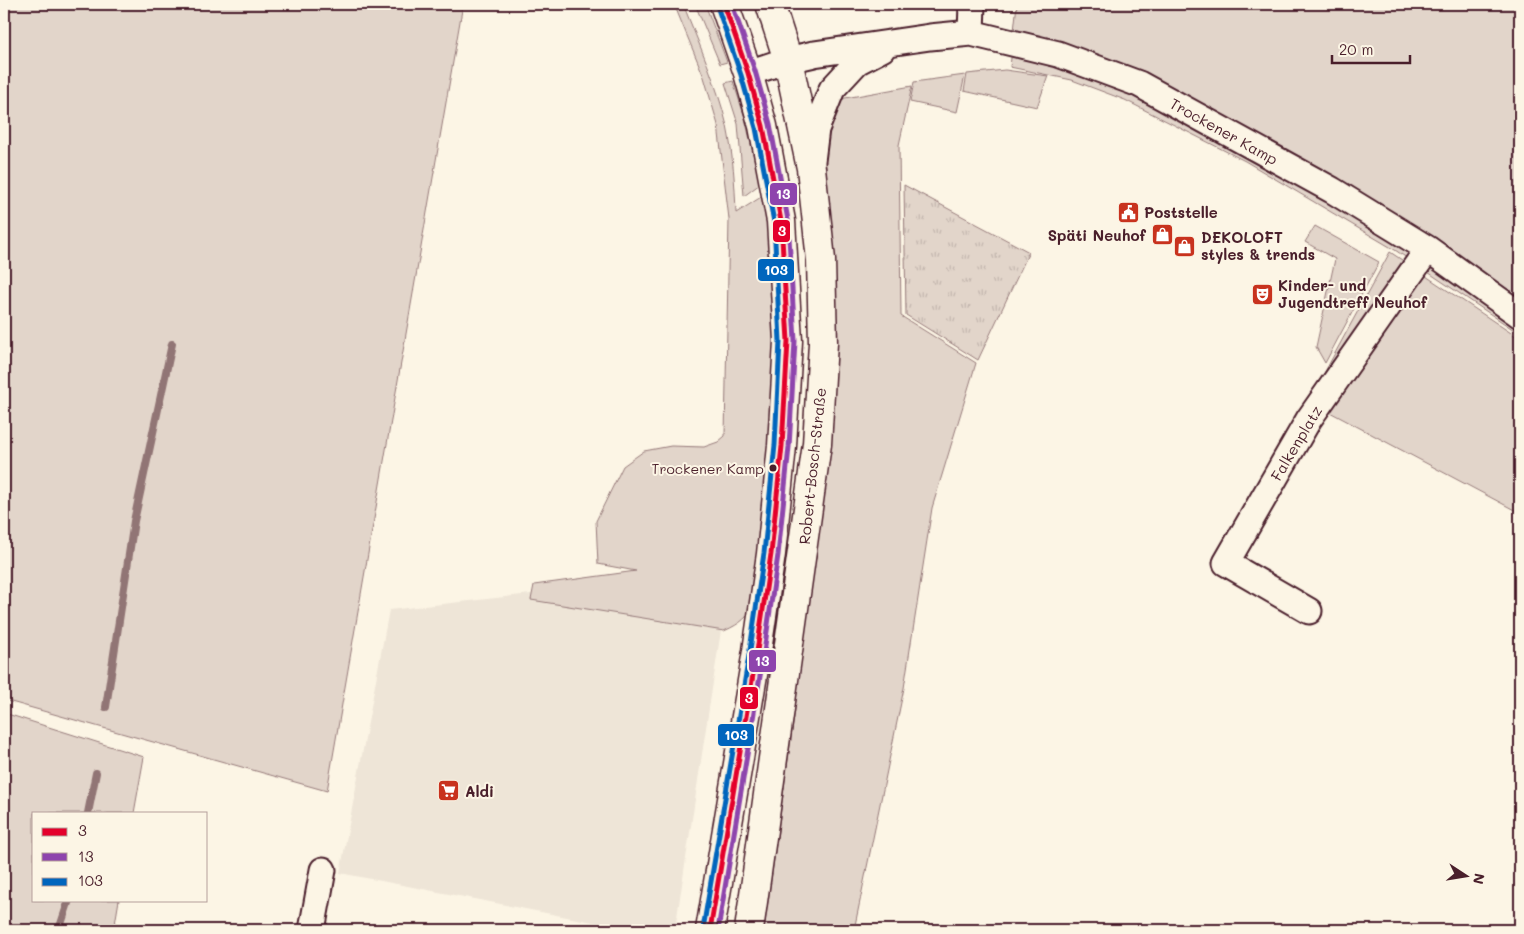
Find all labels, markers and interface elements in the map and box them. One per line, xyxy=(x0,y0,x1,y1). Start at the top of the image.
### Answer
scale bar xyxy=(1332,32,1409,64)
text: 20 m xyxy=(1339,39,1373,59)
street label: Trockener Kamp xyxy=(1166,93,1282,169)
line badge: 13 xyxy=(769,182,798,206)
text: 13 xyxy=(776,184,790,203)
public building icon: Poststelle xyxy=(1116,200,1140,224)
place label: Poststelle xyxy=(1144,202,1218,222)
line badge: 3 xyxy=(772,219,791,243)
text: 3 xyxy=(778,221,786,240)
shop icon: Späti Neuhof xyxy=(1150,223,1174,247)
place label: Späti Neuhof xyxy=(1048,225,1147,245)
place label: DEKOLOFT styles & trends xyxy=(1201,227,1315,264)
shop icon: DEKOLOFT styles & trends xyxy=(1173,234,1197,258)
line badge: 103 xyxy=(757,258,795,282)
text: 103 xyxy=(764,260,788,279)
place label: Kinder- und Jugendtreff Neuhof xyxy=(1278,275,1428,312)
theatre icon: Kinder- und Jugendtreff Neuhof xyxy=(1250,282,1274,306)
street label: Robert-Bosch-Straße xyxy=(794,387,830,545)
street label: Falkenplatz xyxy=(1266,402,1326,484)
place label: Trockener Kamp xyxy=(652,459,764,478)
marker: Trockener Kamp xyxy=(768,463,778,473)
line badge: 13 xyxy=(748,649,777,673)
text: 13 xyxy=(755,651,769,670)
line badge: 3 xyxy=(739,686,759,710)
text: 3 xyxy=(745,688,753,707)
line badge: 103 xyxy=(717,723,755,747)
text: 103 xyxy=(724,725,748,744)
supermarket icon: Aldi xyxy=(437,779,461,803)
place label: Aldi xyxy=(465,781,494,801)
legend xyxy=(32,812,208,902)
text: 3 xyxy=(78,820,87,840)
text: 13 xyxy=(78,846,94,866)
north arrow xyxy=(1442,852,1492,902)
text: 103 xyxy=(78,870,103,890)
text: N xyxy=(1469,872,1490,886)

